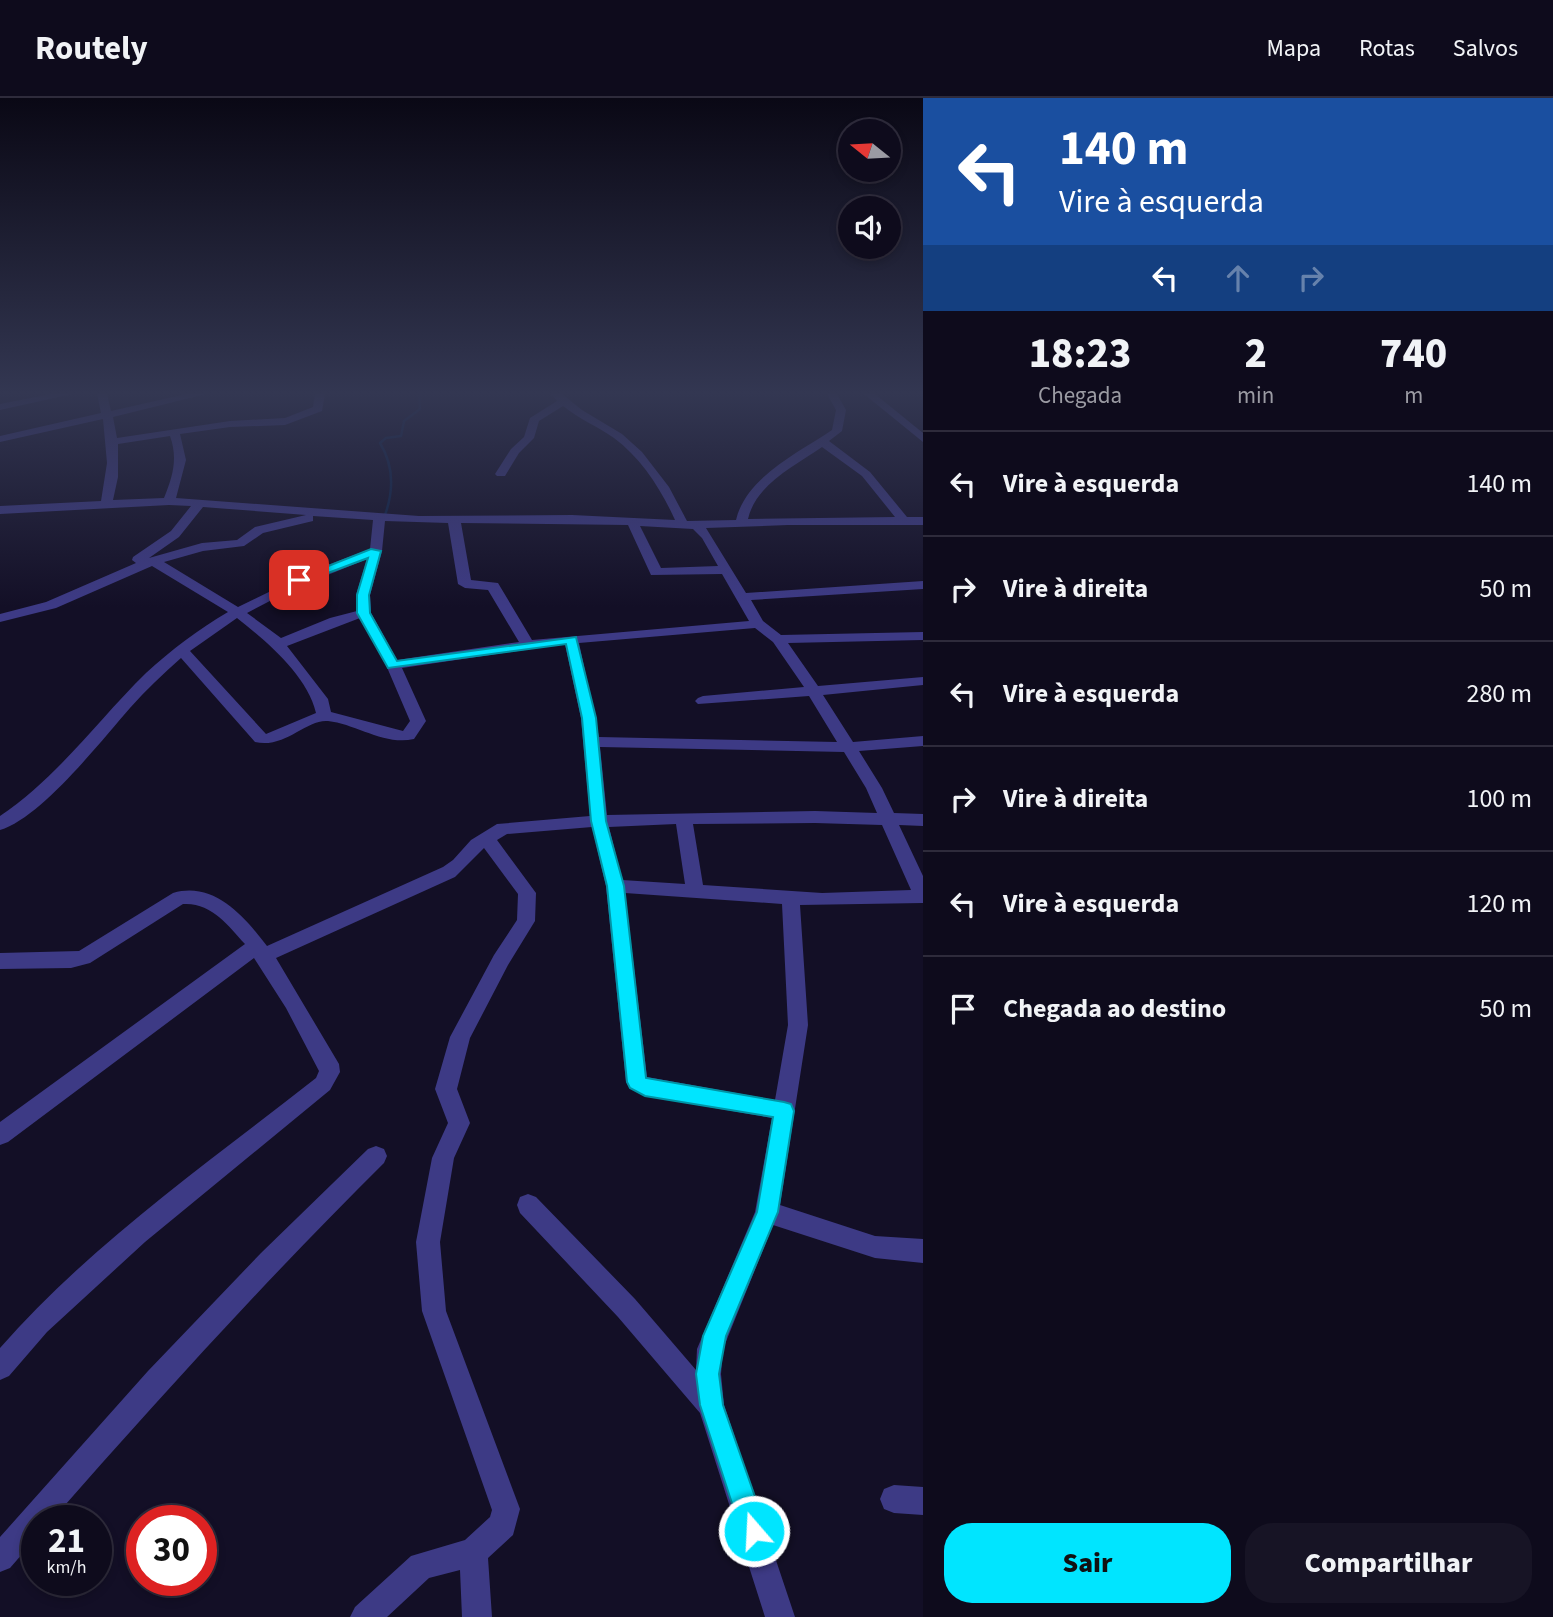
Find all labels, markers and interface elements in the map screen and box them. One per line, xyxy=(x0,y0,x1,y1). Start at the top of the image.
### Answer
text: Routely xyxy=(35,25,148,72)
text: Mapa xyxy=(1266,31,1321,66)
text: Rotas xyxy=(1359,31,1415,66)
text: Salvos xyxy=(1453,31,1518,66)
text: 140 m xyxy=(1059,114,1188,184)
north arrow xyxy=(838,119,901,182)
map controls xyxy=(838,119,901,259)
icon: left xyxy=(944,126,1035,217)
text: Vire à esquerda xyxy=(1059,179,1264,225)
button: sound xyxy=(838,196,901,259)
icon: left xyxy=(1146,259,1184,297)
icon: ahead xyxy=(1219,259,1257,297)
icon: right xyxy=(1292,259,1330,297)
text: 18:23 xyxy=(1029,324,1131,384)
text: 2 xyxy=(1244,324,1267,384)
text: 740 xyxy=(1380,324,1447,384)
text: Chegada xyxy=(1038,379,1122,412)
text: min xyxy=(1237,379,1274,412)
text: m xyxy=(1404,379,1423,412)
icon: left xyxy=(944,465,982,503)
text: Vire à esquerda xyxy=(1003,465,1179,502)
text: 140 m xyxy=(1466,465,1532,502)
pin xyxy=(269,550,329,610)
icon: arrive xyxy=(280,561,318,599)
icon: right xyxy=(944,570,982,608)
text: Vire à direita xyxy=(1003,570,1148,607)
text: 50 m xyxy=(1479,570,1532,607)
icon: left xyxy=(944,675,982,713)
text: Vire à esquerda xyxy=(1003,675,1179,712)
text: 280 m xyxy=(1466,675,1532,712)
icon: right xyxy=(944,780,982,818)
text: Vire à direita xyxy=(1003,780,1148,817)
text: 100 m xyxy=(1466,780,1532,817)
icon: left xyxy=(944,885,982,923)
text: Vire à esquerda xyxy=(1003,885,1179,922)
text: 120 m xyxy=(1466,885,1532,922)
icon: arrive xyxy=(944,990,982,1028)
text: Chegada ao destino xyxy=(1003,990,1226,1027)
text: 50 m xyxy=(1479,990,1532,1027)
position arrow xyxy=(717,1494,791,1568)
speed limit sign: 30 xyxy=(126,1505,217,1596)
text: 21 xyxy=(48,1516,85,1566)
button: Sair xyxy=(944,1523,1231,1603)
button: Compartilhar xyxy=(1245,1523,1532,1603)
text: km/h xyxy=(47,1555,86,1580)

